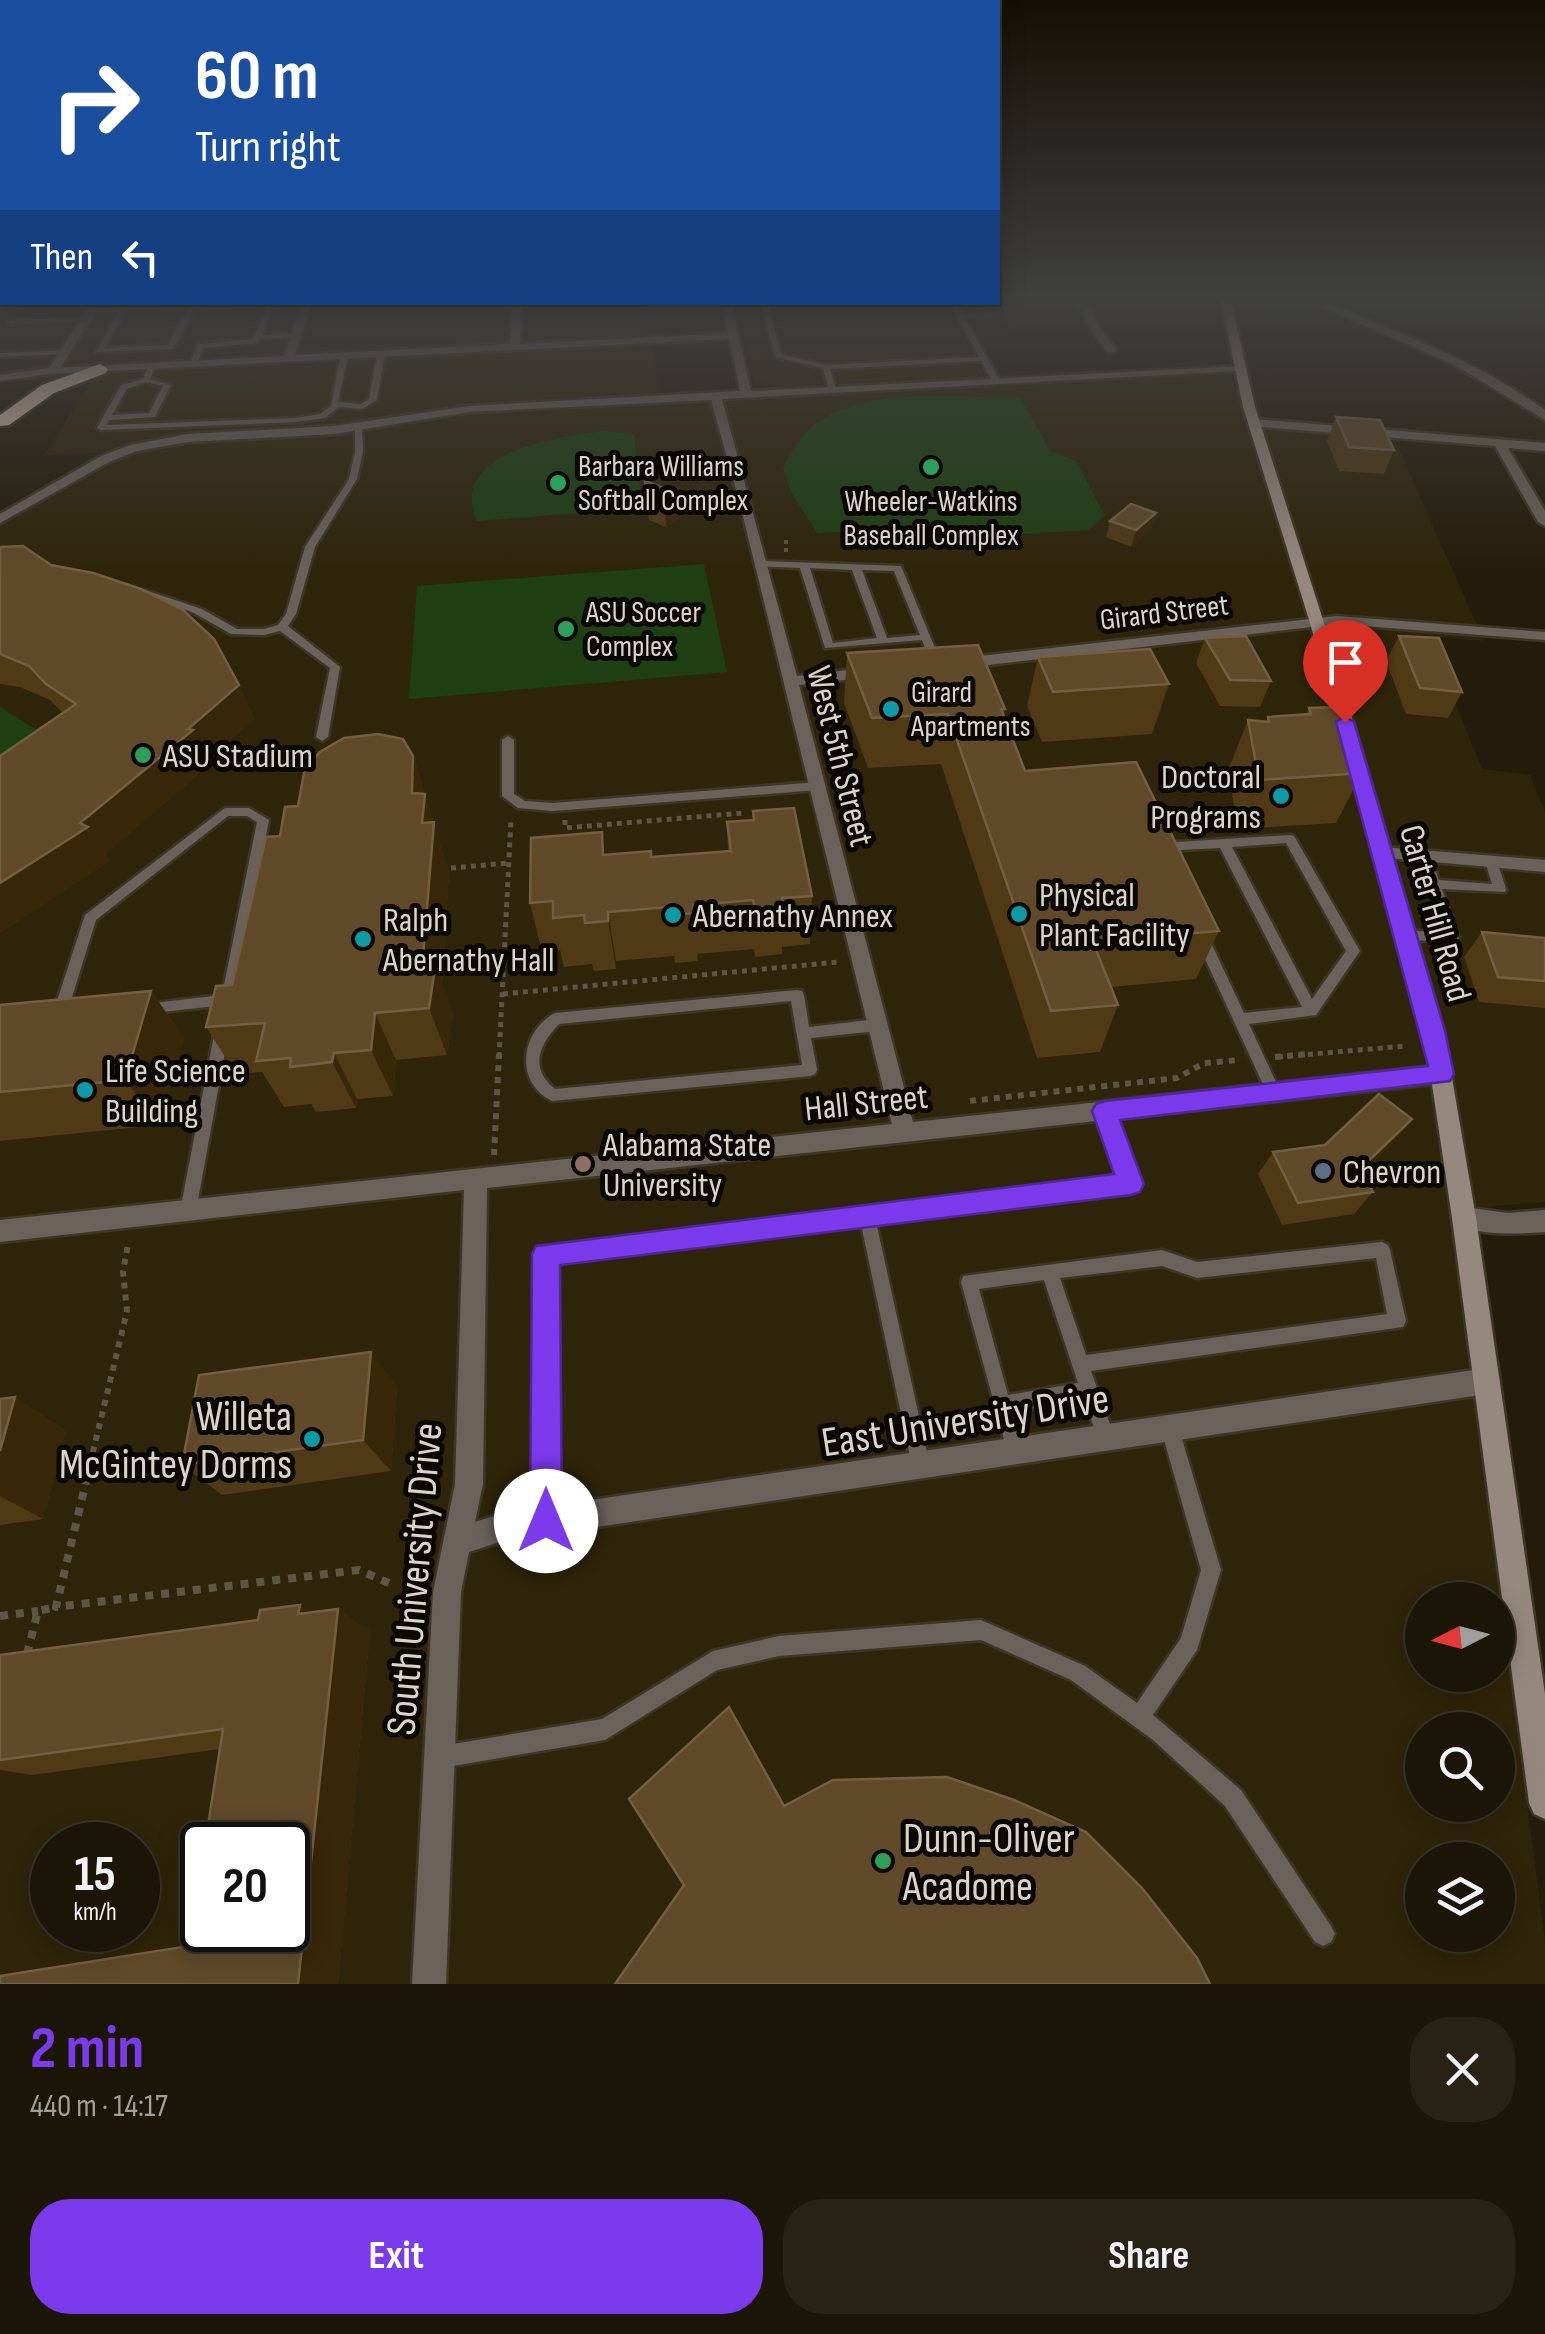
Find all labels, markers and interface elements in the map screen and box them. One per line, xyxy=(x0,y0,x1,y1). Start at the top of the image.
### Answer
text: 60 m xyxy=(195,35,319,119)
icon: right xyxy=(30,40,160,170)
text: Turn right xyxy=(195,120,341,175)
icon: left xyxy=(113,230,168,285)
text: Then xyxy=(30,235,93,280)
place label: Barbara Williams Softball Complex xyxy=(578,449,748,519)
marker: Wheeler-Watkins Baseball Complex xyxy=(920,456,942,478)
marker: Barbara Williams Softball Complex xyxy=(547,472,569,494)
place label: Wheeler-Watkins Baseball Complex xyxy=(844,484,1018,554)
street label: Girard Street xyxy=(1098,587,1230,639)
place label: ASU Soccer Complex xyxy=(585,595,701,665)
marker: ASU Soccer Complex xyxy=(555,618,577,640)
pin xyxy=(1303,620,1388,723)
icon: arrive xyxy=(1318,635,1373,690)
street label: West 5th Street xyxy=(796,662,883,851)
place label: Girard Apartments xyxy=(910,675,1031,745)
marker: Girard Apartments xyxy=(880,698,902,720)
place label: ASU Stadium xyxy=(162,735,313,778)
marker: ASU Stadium xyxy=(132,744,154,766)
place label: Doctoral Programs xyxy=(1150,756,1261,839)
marker: Doctoral Programs xyxy=(1270,785,1292,807)
street label: Carter Hill Road xyxy=(1389,820,1480,1007)
place label: Physical Plant Facility xyxy=(1039,874,1190,957)
place label: Abernathy Annex xyxy=(692,895,893,938)
place label: Ralph Abernathy Hall xyxy=(382,899,554,982)
marker: Physical Plant Facility xyxy=(1008,903,1030,925)
marker: Abernathy Annex xyxy=(662,904,684,926)
marker: Ralph Abernathy Hall xyxy=(352,928,374,950)
place label: Life Science Building xyxy=(105,1050,246,1133)
street label: Hall Street xyxy=(802,1076,930,1131)
marker: Life Science Building xyxy=(74,1079,96,1101)
place label: Alabama State University xyxy=(602,1124,771,1207)
place label: Chevron xyxy=(1343,1151,1441,1194)
marker: Alabama State University xyxy=(572,1153,594,1175)
marker: Chevron xyxy=(1312,1160,1334,1182)
street label: East University Drive xyxy=(818,1374,1113,1469)
place label: Willeta McGintey Dorms xyxy=(59,1392,292,1491)
street label: South University Drive xyxy=(376,1421,455,1737)
marker: Willeta McGintey Dorms xyxy=(301,1428,323,1450)
position arrow xyxy=(494,1469,598,1573)
north arrow xyxy=(1405,1582,1515,1692)
map controls xyxy=(1405,1582,1515,1952)
button: search xyxy=(1405,1712,1515,1822)
place label: Dunn-Oliver Acadome xyxy=(902,1814,1075,1913)
speed limit sign: 20 xyxy=(180,1822,310,1952)
button: layers xyxy=(1405,1842,1515,1952)
text: 15 xyxy=(74,1845,116,1905)
marker: Dunn-Oliver Acadome xyxy=(872,1850,894,1872)
text: km/h xyxy=(73,1897,117,1928)
text: 2 min xyxy=(30,2013,144,2085)
button: close xyxy=(1410,2017,1515,2122)
text: 440 m · 14:17 xyxy=(30,2087,168,2126)
button: Exit xyxy=(30,2199,763,2314)
button: Share xyxy=(783,2199,1515,2314)

